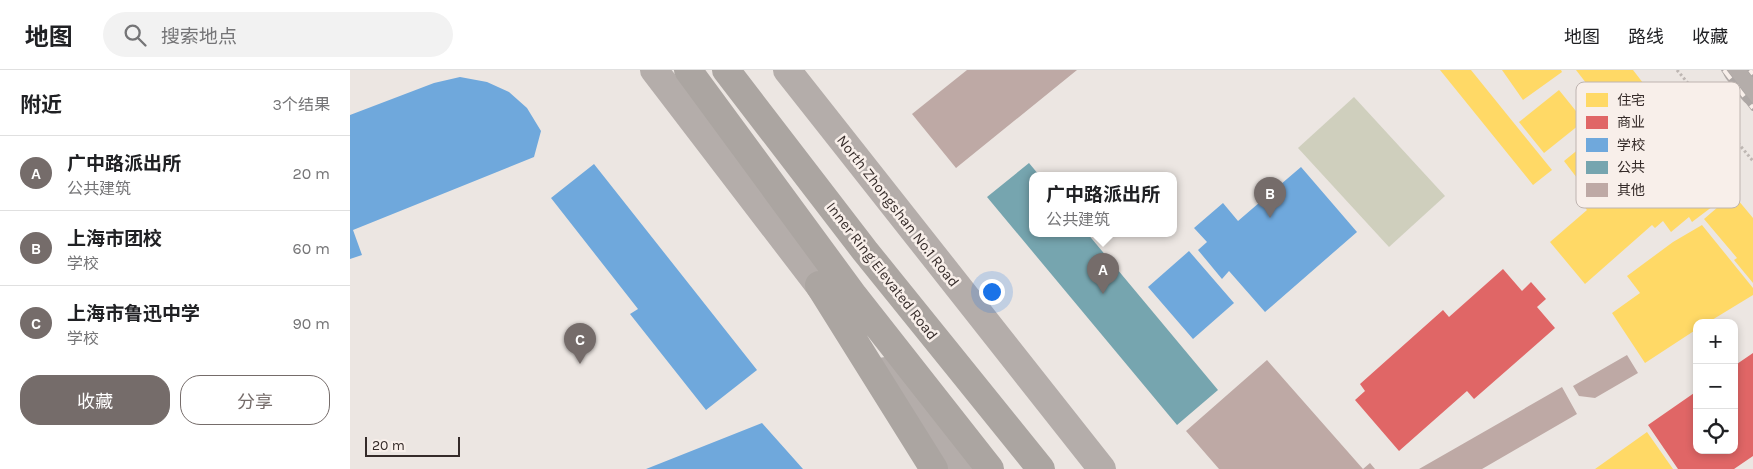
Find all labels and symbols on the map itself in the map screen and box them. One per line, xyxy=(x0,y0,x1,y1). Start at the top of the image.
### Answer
legend xyxy=(1576,82,1740,208)
text: 住宅 xyxy=(1617,92,1645,109)
text: 商业 xyxy=(1617,114,1645,131)
street label: North Zhongshan No.1 Road xyxy=(833,131,963,291)
text: 学校 xyxy=(1617,137,1645,154)
text: 公共 xyxy=(1617,159,1645,176)
pin: B xyxy=(1254,177,1286,218)
text: 其他 xyxy=(1617,182,1645,199)
street label: Inner Ring Elevated Road xyxy=(823,198,941,344)
pin: A xyxy=(1087,253,1119,294)
your location xyxy=(979,279,1005,305)
pin: C xyxy=(564,323,596,364)
scale bar xyxy=(365,434,460,457)

